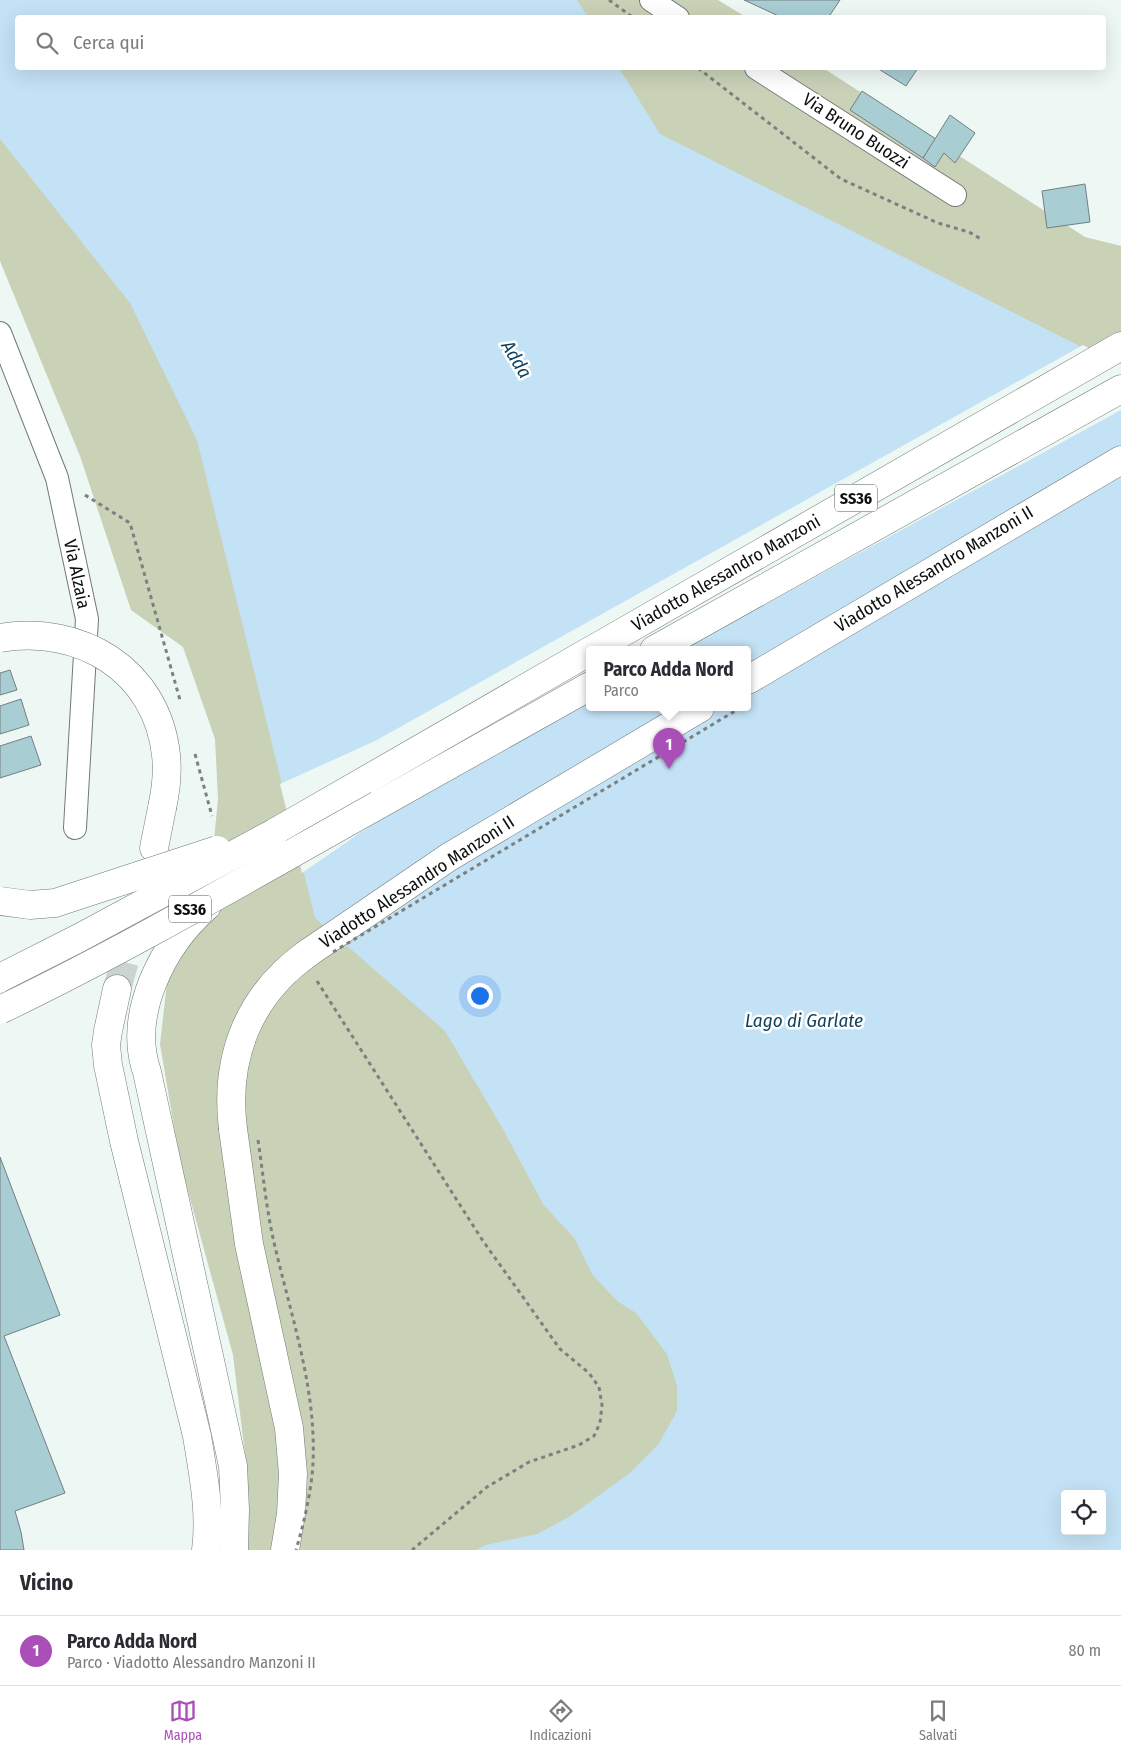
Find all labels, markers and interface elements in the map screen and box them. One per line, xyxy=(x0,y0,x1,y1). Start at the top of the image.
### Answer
search box xyxy=(15,15,1106,70)
icon: search xyxy=(33,29,61,57)
text: Cerca qui xyxy=(73,31,144,54)
street label: Via Bruno Buozzi xyxy=(798,88,914,174)
water label: Adda xyxy=(496,335,537,382)
road number: SS36 xyxy=(835,484,877,512)
street label: Viadotto Alessandro Manzoni II xyxy=(831,501,1037,637)
street label: Viadotto Alessandro Manzoni xyxy=(628,510,824,636)
street label: Via Alzaia xyxy=(59,537,95,611)
popup xyxy=(586,646,751,711)
text: Parco Adda Nord xyxy=(603,658,734,681)
text: Parco xyxy=(603,681,639,700)
pin: 1 xyxy=(653,728,685,769)
street label: Viadotto Alessandro Manzoni II xyxy=(316,811,518,953)
road number: SS36 xyxy=(169,896,211,922)
your location xyxy=(467,983,493,1009)
water label: Lago di Garlate xyxy=(745,1009,863,1032)
map controls xyxy=(1061,1490,1106,1535)
button: locate xyxy=(1061,1490,1106,1535)
text: Vicino xyxy=(20,1570,73,1596)
text: Parco Adda Nord xyxy=(67,1630,197,1653)
text: 1 xyxy=(33,1641,39,1660)
text: 80 m xyxy=(1069,1641,1101,1660)
text: Parco · Viadotto Alessandro Manzoni II xyxy=(67,1653,316,1672)
tab: Mappa xyxy=(164,1697,202,1744)
tab: Indicazioni xyxy=(530,1697,592,1744)
tab: Salvati xyxy=(919,1697,957,1744)

